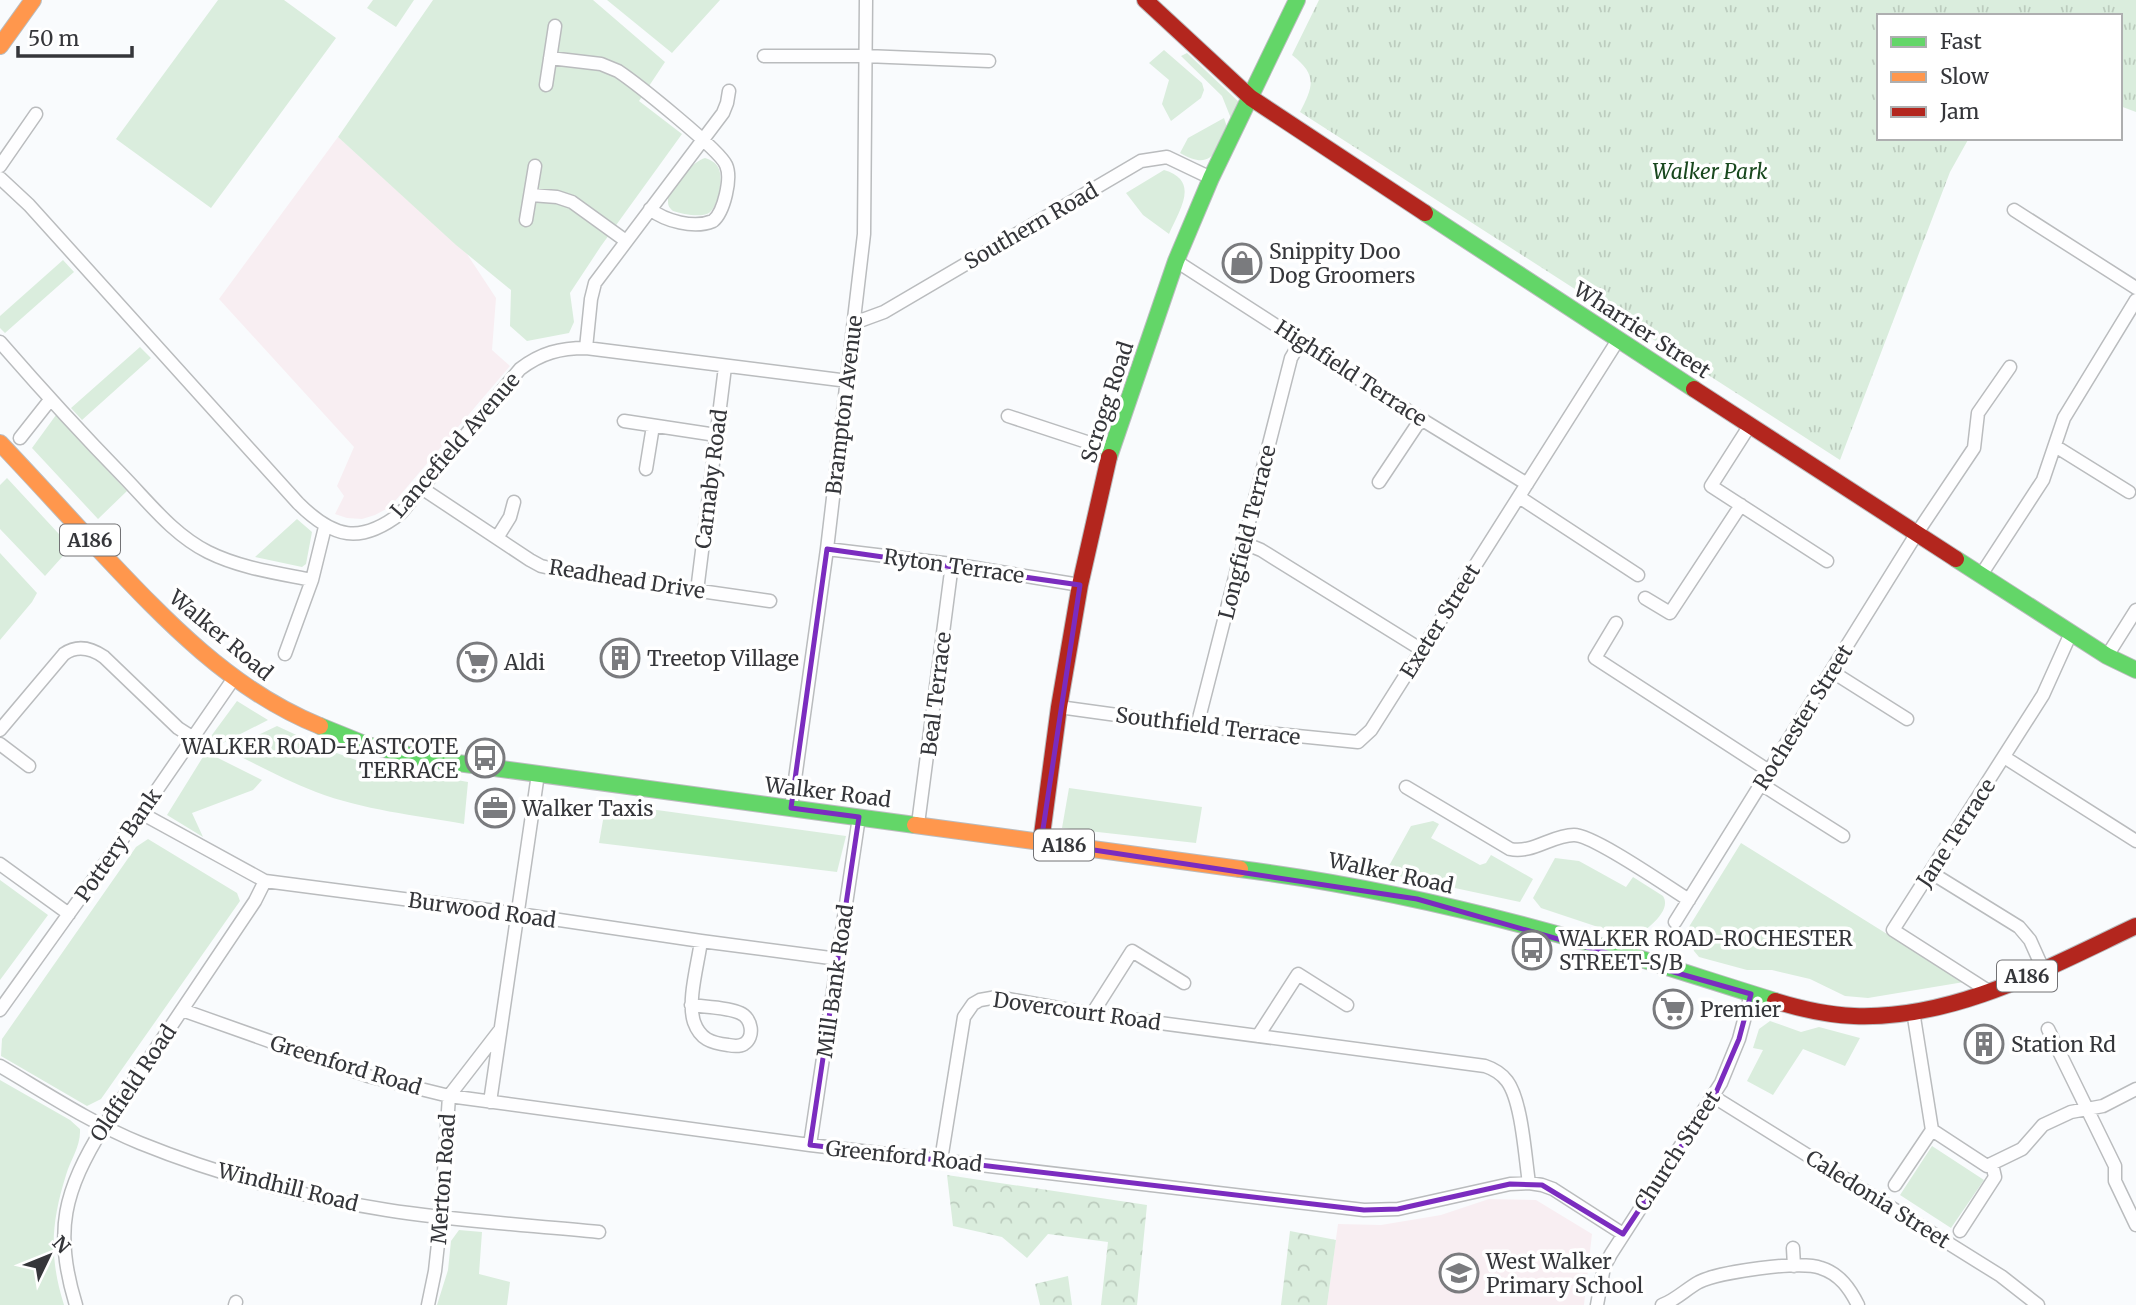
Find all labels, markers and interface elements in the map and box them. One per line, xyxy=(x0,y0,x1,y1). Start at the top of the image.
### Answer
scale bar xyxy=(18,14,131,58)
legend xyxy=(1877,14,2122,140)
text: 50 m xyxy=(28,25,79,52)
text: Fast xyxy=(1940,28,1982,55)
text: Slow xyxy=(1940,63,1989,90)
text: Jam xyxy=(1939,98,1979,125)
park label: Walker Park xyxy=(1652,158,1768,185)
street label: Southern Road xyxy=(959,177,1103,275)
place label: Snippity Doo Dog Groomers xyxy=(1269,238,1415,289)
shop icon: Snippity Doo Dog Groomers xyxy=(1221,242,1263,284)
street label: Wharrier Street xyxy=(1568,275,1715,384)
street label: Brampton Avenue xyxy=(820,314,868,496)
street label: Highfield Terrace xyxy=(1270,314,1432,432)
street label: Scrogg Road xyxy=(1075,338,1139,466)
street label: Lancefield Avenue xyxy=(384,367,526,523)
street label: Carnaby Road xyxy=(689,407,733,550)
street label: Longfield Terrace xyxy=(1212,442,1282,622)
road number: A186 xyxy=(60,524,120,555)
street label: Ryton Terrace xyxy=(882,543,1026,589)
street label: Readhead Drive xyxy=(547,553,707,605)
street label: Exeter Street xyxy=(1394,559,1486,683)
street label: Walker Road xyxy=(163,583,279,686)
street label: Beal Terrace xyxy=(915,630,957,758)
building icon: Treetop Village xyxy=(599,637,641,679)
street label: Rochester Street xyxy=(1748,639,1858,795)
supermarket icon: Aldi xyxy=(456,641,498,683)
place label: Treetop Village xyxy=(647,645,799,672)
place label: Aldi xyxy=(503,649,545,676)
street label: Southfield Terrace xyxy=(1114,701,1302,751)
place label: WALKER ROAD-EASTCOTE TERRACE xyxy=(180,733,459,784)
bus stop icon: WALKER ROAD-EASTCOTE TERRACE xyxy=(464,737,506,779)
street label: Walker Road xyxy=(762,771,893,813)
street label: Jane Terrace xyxy=(1910,773,2001,893)
street label: Pottery Bank xyxy=(69,782,167,907)
office icon: Walker Taxis xyxy=(474,787,516,829)
place label: Walker Taxis xyxy=(521,795,654,822)
road number: A186 xyxy=(1034,830,1094,860)
street label: Walker Road xyxy=(1325,846,1456,899)
street label: Burwood Road xyxy=(406,886,558,934)
street label: Mill Bank Road xyxy=(811,902,859,1059)
place label: WALKER ROAD-ROCHESTER STREET-S/B xyxy=(1558,925,1853,976)
bus stop icon: WALKER ROAD-ROCHESTER STREET-S/B xyxy=(1511,929,1553,971)
road number: A186 xyxy=(1997,960,2057,992)
street label: Dovercourt Road xyxy=(991,986,1163,1036)
supermarket icon: Premier xyxy=(1652,988,1694,1030)
place label: Premier xyxy=(1700,996,1781,1023)
street label: Oldfield Road xyxy=(84,1019,182,1147)
building icon: Station Rd xyxy=(1963,1023,2005,1065)
street label: Greenford Road xyxy=(267,1029,425,1101)
place label: Station Rd xyxy=(2011,1031,2116,1058)
street label: Church Street xyxy=(1628,1086,1726,1216)
street label: Merton Road xyxy=(425,1112,461,1245)
street label: Greenford Road xyxy=(824,1134,984,1178)
street label: Caledonia Street xyxy=(1801,1144,1955,1254)
street label: Windhill Road xyxy=(214,1156,361,1218)
north arrow xyxy=(14,1221,84,1291)
text: N xyxy=(48,1231,75,1258)
place label: West Walker Primary School xyxy=(1485,1248,1644,1299)
school or university icon: West Walker Primary School xyxy=(1438,1252,1480,1294)

